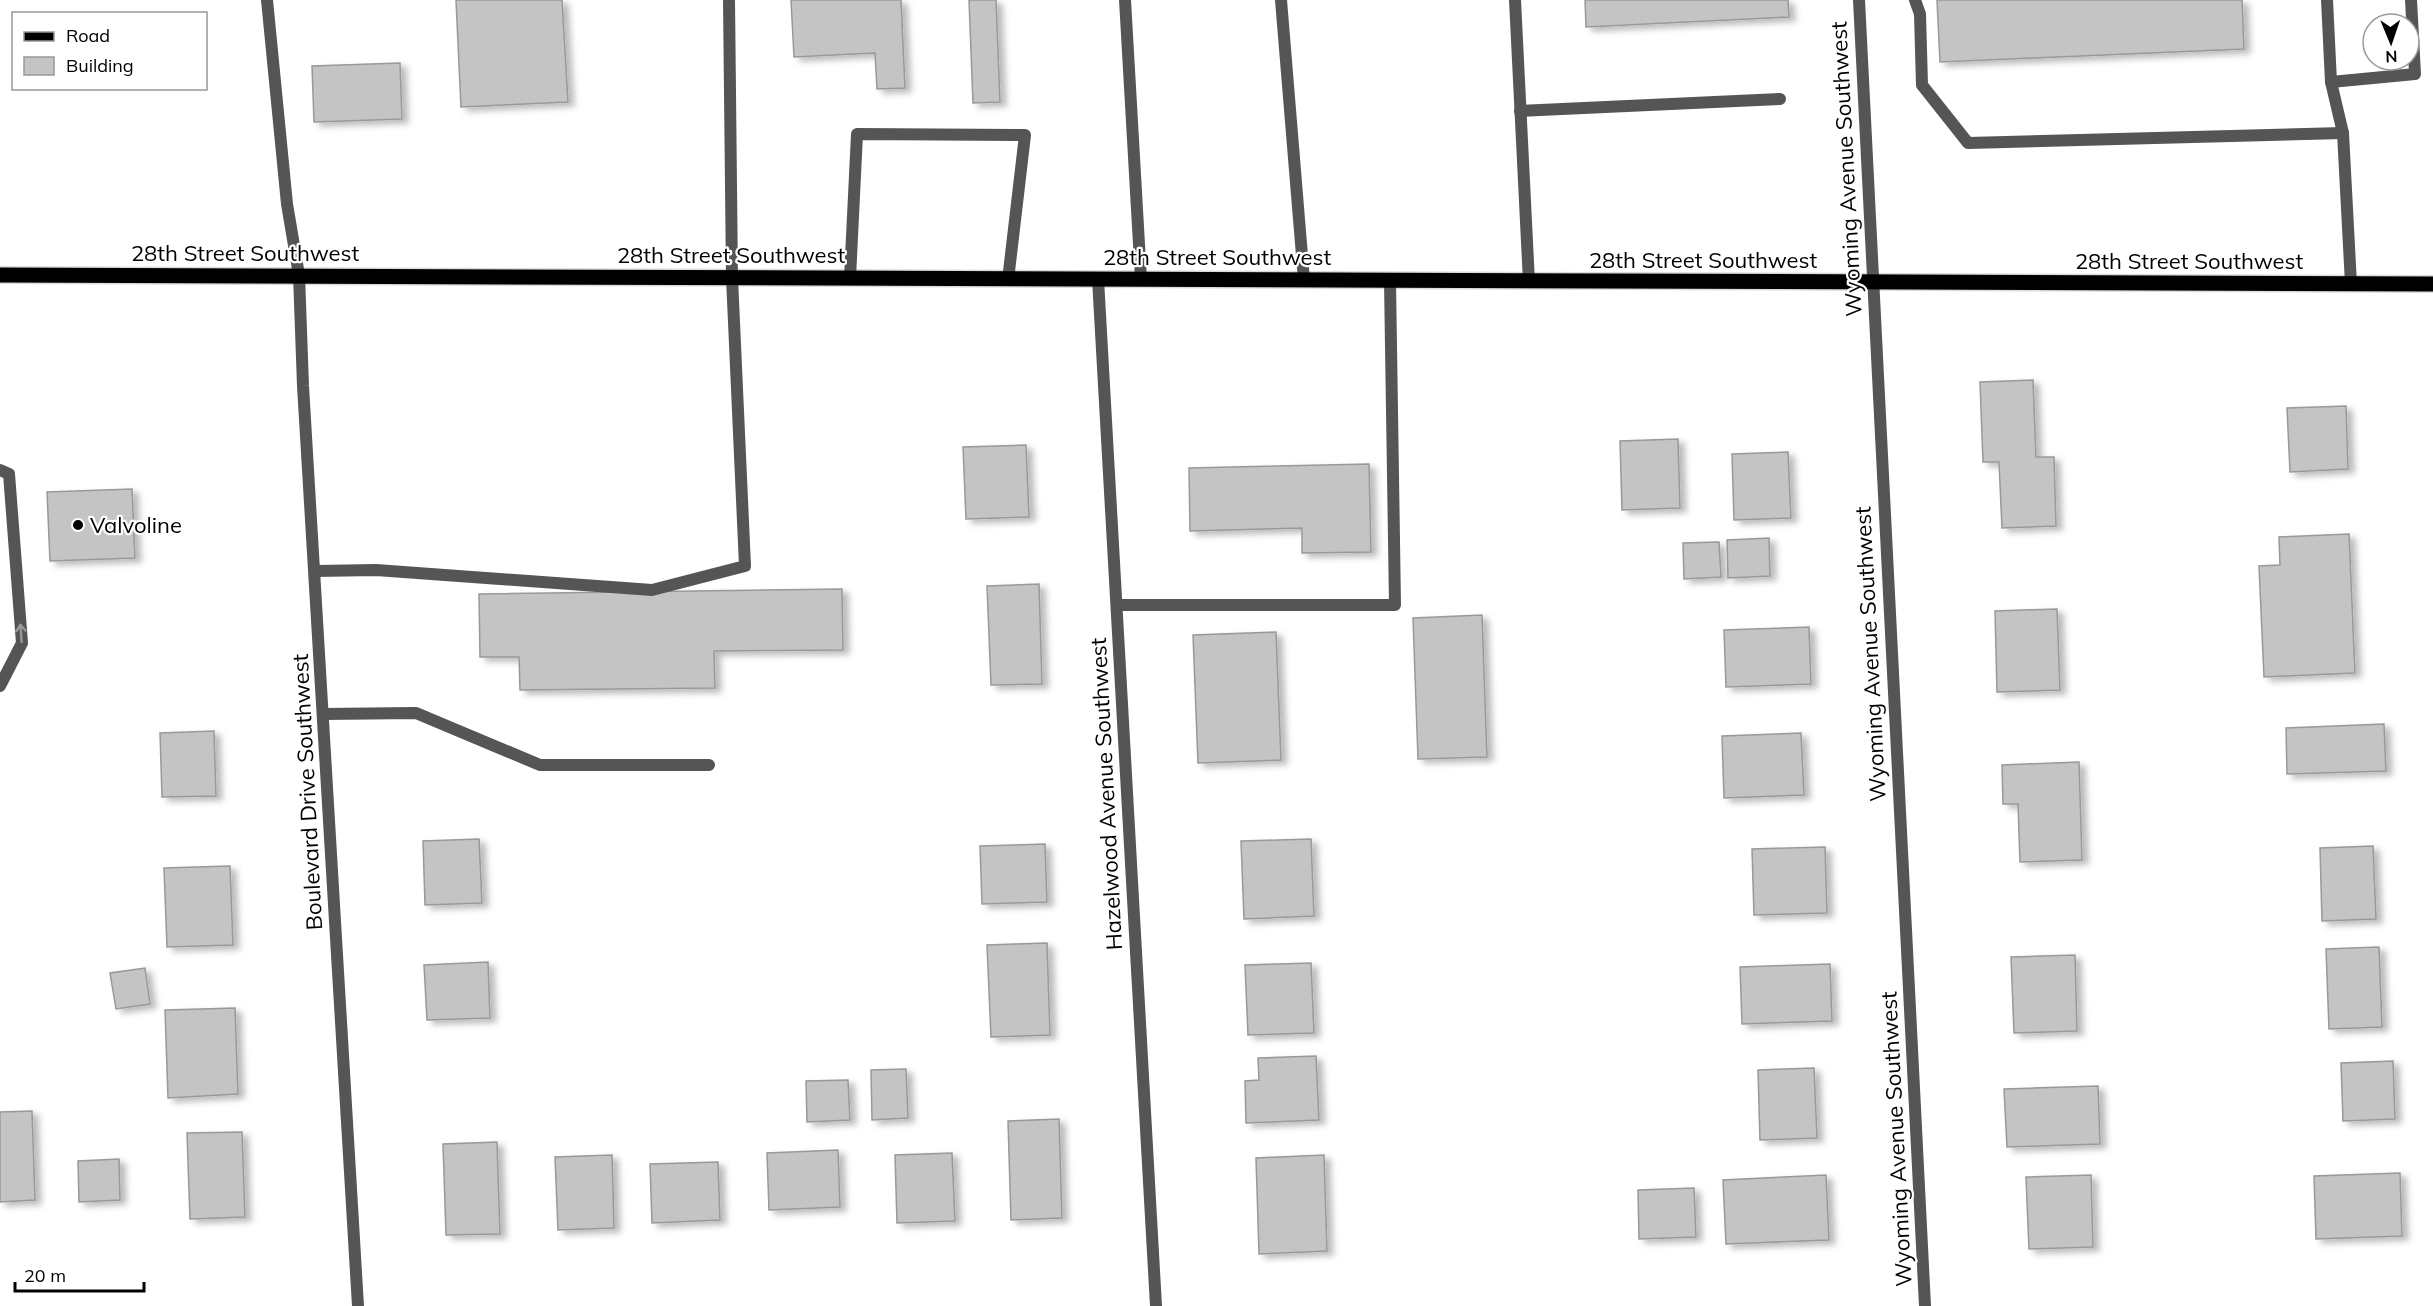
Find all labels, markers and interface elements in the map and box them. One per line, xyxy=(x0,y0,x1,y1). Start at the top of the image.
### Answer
legend xyxy=(12,12,207,90)
north arrow xyxy=(2361,12,2421,72)
street label: Wyoming Avenue Southwest xyxy=(1824,20,1868,317)
text: Road xyxy=(66,24,110,47)
text: N xyxy=(2385,47,2398,67)
text: Building xyxy=(66,54,134,77)
street label: 28th Street Southwest xyxy=(131,239,359,267)
street label: 28th Street Southwest xyxy=(617,241,845,269)
street label: 28th Street Southwest xyxy=(1103,243,1331,271)
street label: 28th Street Southwest xyxy=(1589,246,1817,274)
street label: 28th Street Southwest xyxy=(2075,247,2303,275)
street label: Wyoming Avenue Southwest xyxy=(1848,505,1892,802)
place label: Valvoline xyxy=(90,511,182,539)
marker: Valvoline xyxy=(71,518,85,532)
one-way arrow xyxy=(15,623,26,643)
street label: Hazelwood Avenue Southwest xyxy=(1084,637,1128,951)
street label: Boulevard Drive Southwest xyxy=(286,653,328,931)
street label: Wyoming Avenue Southwest xyxy=(1874,990,1918,1287)
scale bar xyxy=(15,1255,144,1293)
text: 20 m xyxy=(24,1264,66,1287)

